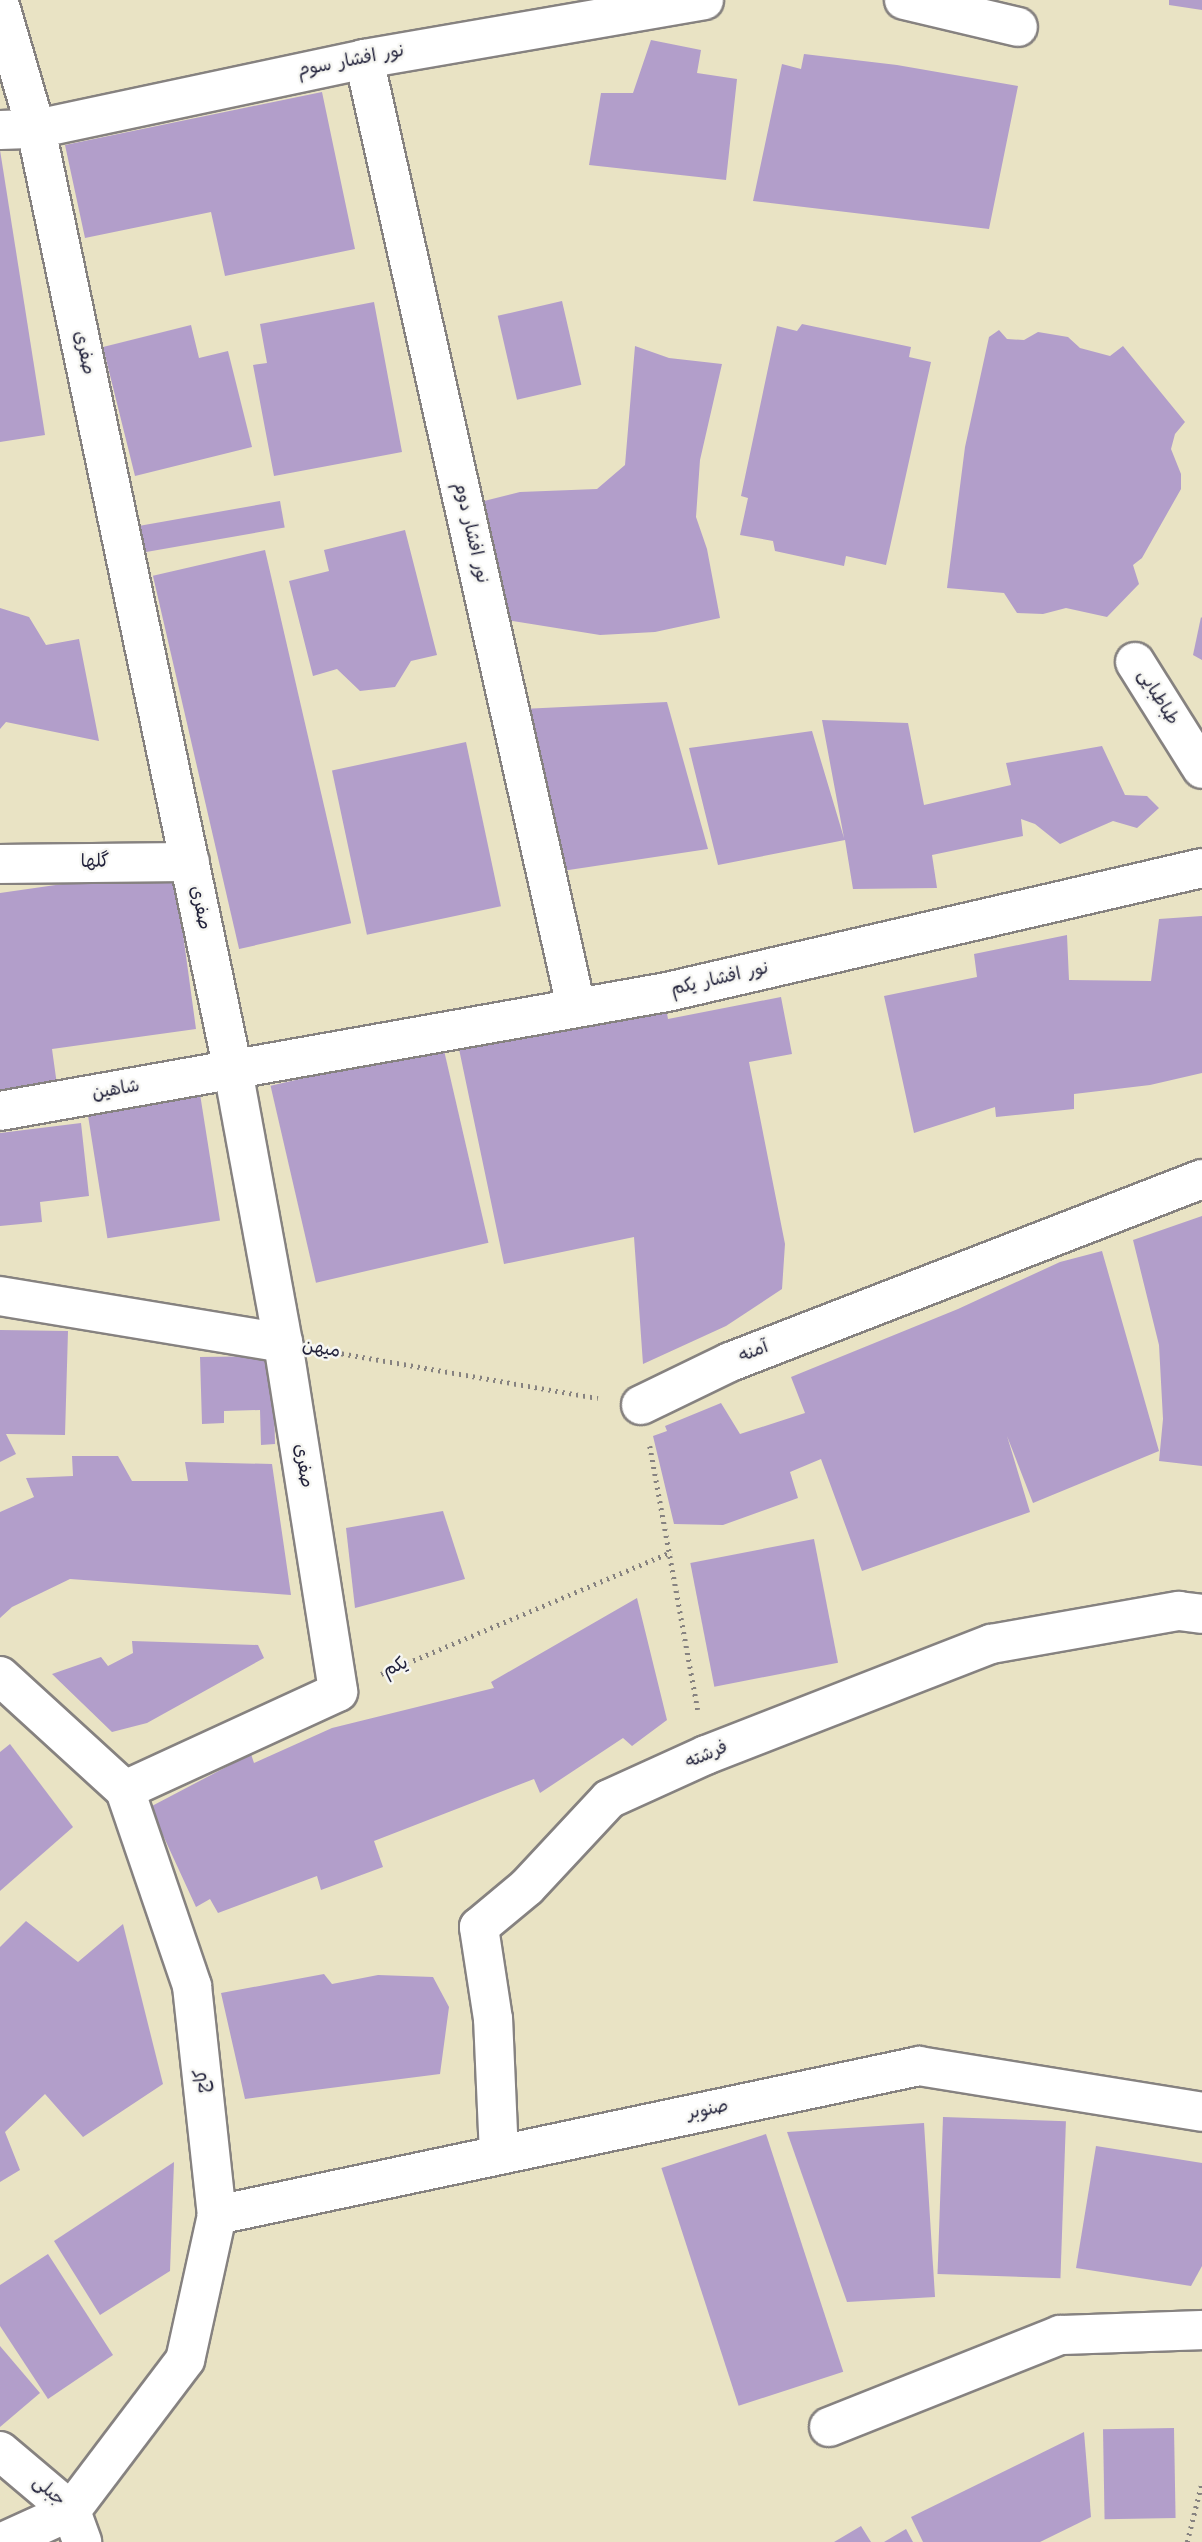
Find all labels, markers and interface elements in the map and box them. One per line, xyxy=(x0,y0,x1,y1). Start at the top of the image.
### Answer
street label: نور افشار سوم xyxy=(296,41,406,83)
street label: صفری xyxy=(68,329,98,377)
street label: نور افشار دوم xyxy=(448,480,492,586)
street label: طباطبایی xyxy=(1132,666,1182,730)
street label: گلها xyxy=(80,852,110,874)
street label: صفری xyxy=(184,884,214,932)
street label: نور افشار یکم xyxy=(669,958,771,1002)
street label: شاهین xyxy=(91,1076,141,1106)
street label: میهن xyxy=(300,1336,342,1364)
street label: آمنه xyxy=(736,1338,772,1368)
street label: صفری xyxy=(288,1442,316,1490)
street label: یکم xyxy=(380,1653,412,1683)
street label: فرشته xyxy=(683,1737,731,1775)
street label: کاج xyxy=(191,2068,215,2094)
street label: صنوبر xyxy=(685,2096,731,2126)
street label: جبلی xyxy=(27,2472,69,2512)

